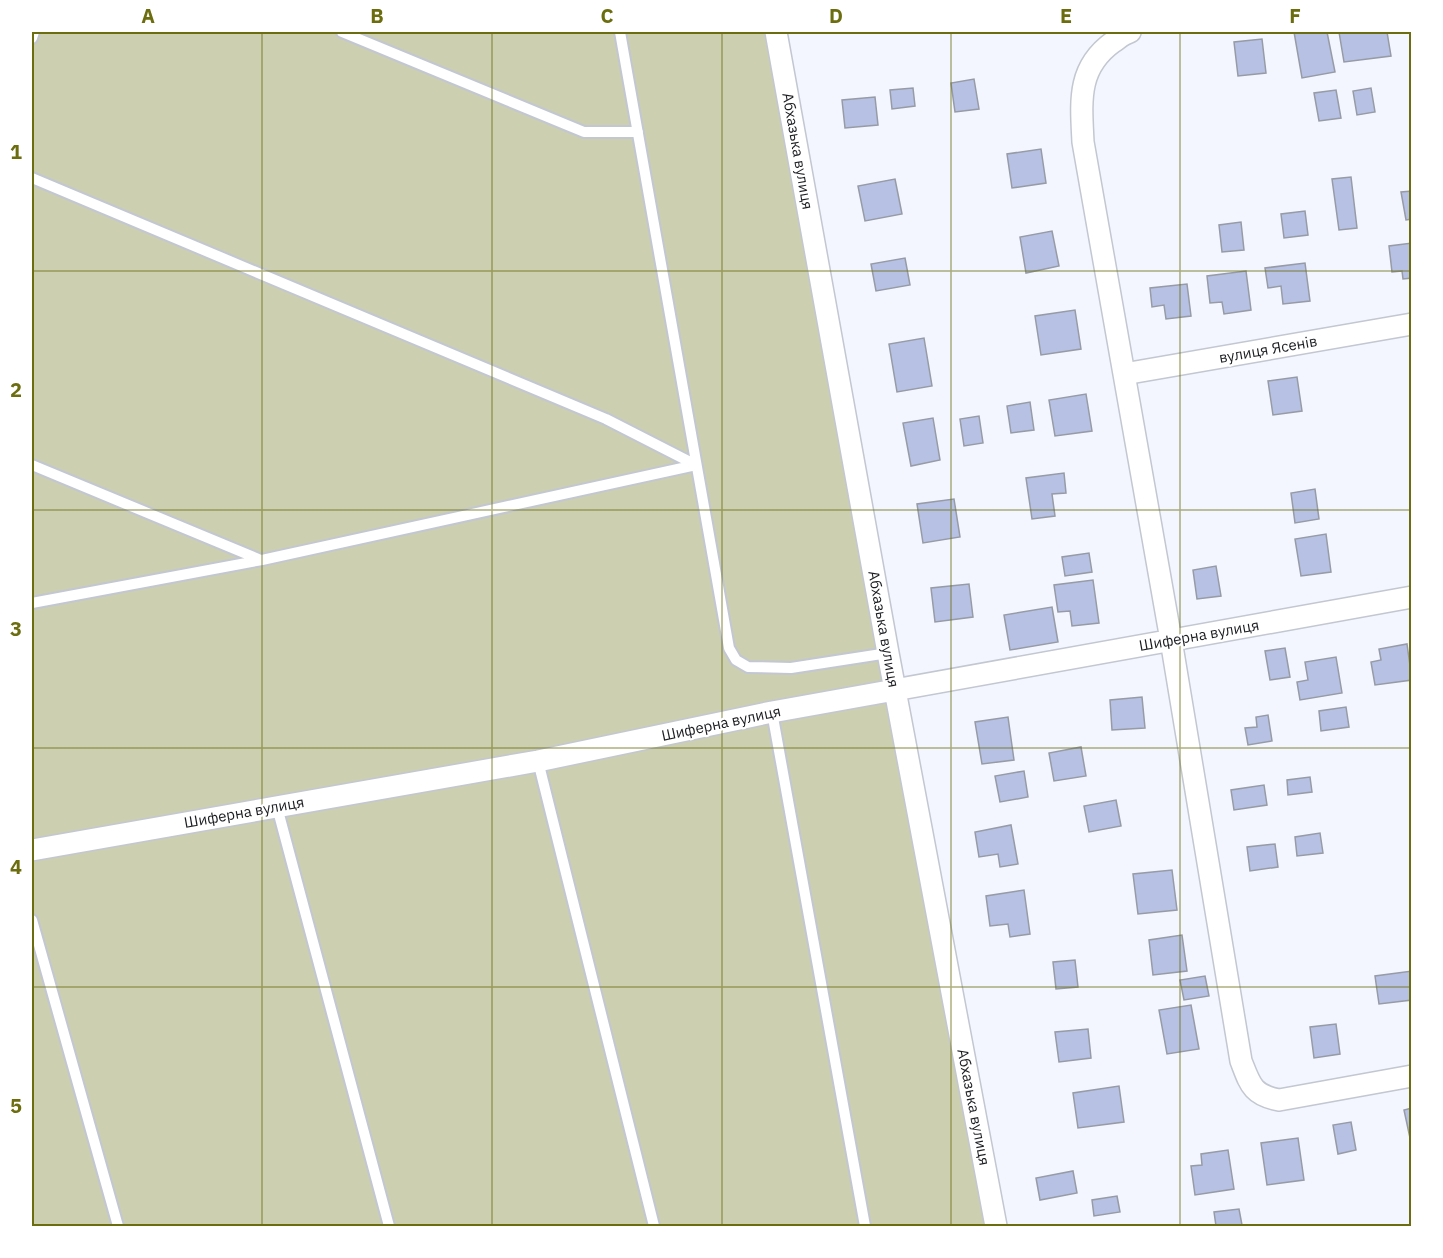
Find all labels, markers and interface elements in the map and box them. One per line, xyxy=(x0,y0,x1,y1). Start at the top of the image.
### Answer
text: A xyxy=(141,2,155,29)
text: B xyxy=(370,2,384,29)
text: C xyxy=(600,2,614,29)
text: D xyxy=(829,2,843,29)
text: E xyxy=(1060,2,1072,29)
text: F xyxy=(1289,2,1301,29)
street label: Абхазька вулиця xyxy=(778,91,818,211)
text: 1 xyxy=(10,138,22,165)
street label: вулиця Ясенів xyxy=(1217,331,1319,367)
text: 2 xyxy=(10,376,22,403)
street label: Абхазька вулиця xyxy=(864,569,904,689)
text: 3 xyxy=(10,615,22,642)
street label: Шиферна вулиця xyxy=(1137,615,1261,655)
street label: Шиферна вулиця xyxy=(660,701,782,745)
street label: Шиферна вулиця xyxy=(182,792,306,832)
text: 4 xyxy=(10,853,22,880)
street label: Абхазька вулиця xyxy=(953,1047,995,1167)
text: 5 xyxy=(10,1092,22,1119)

